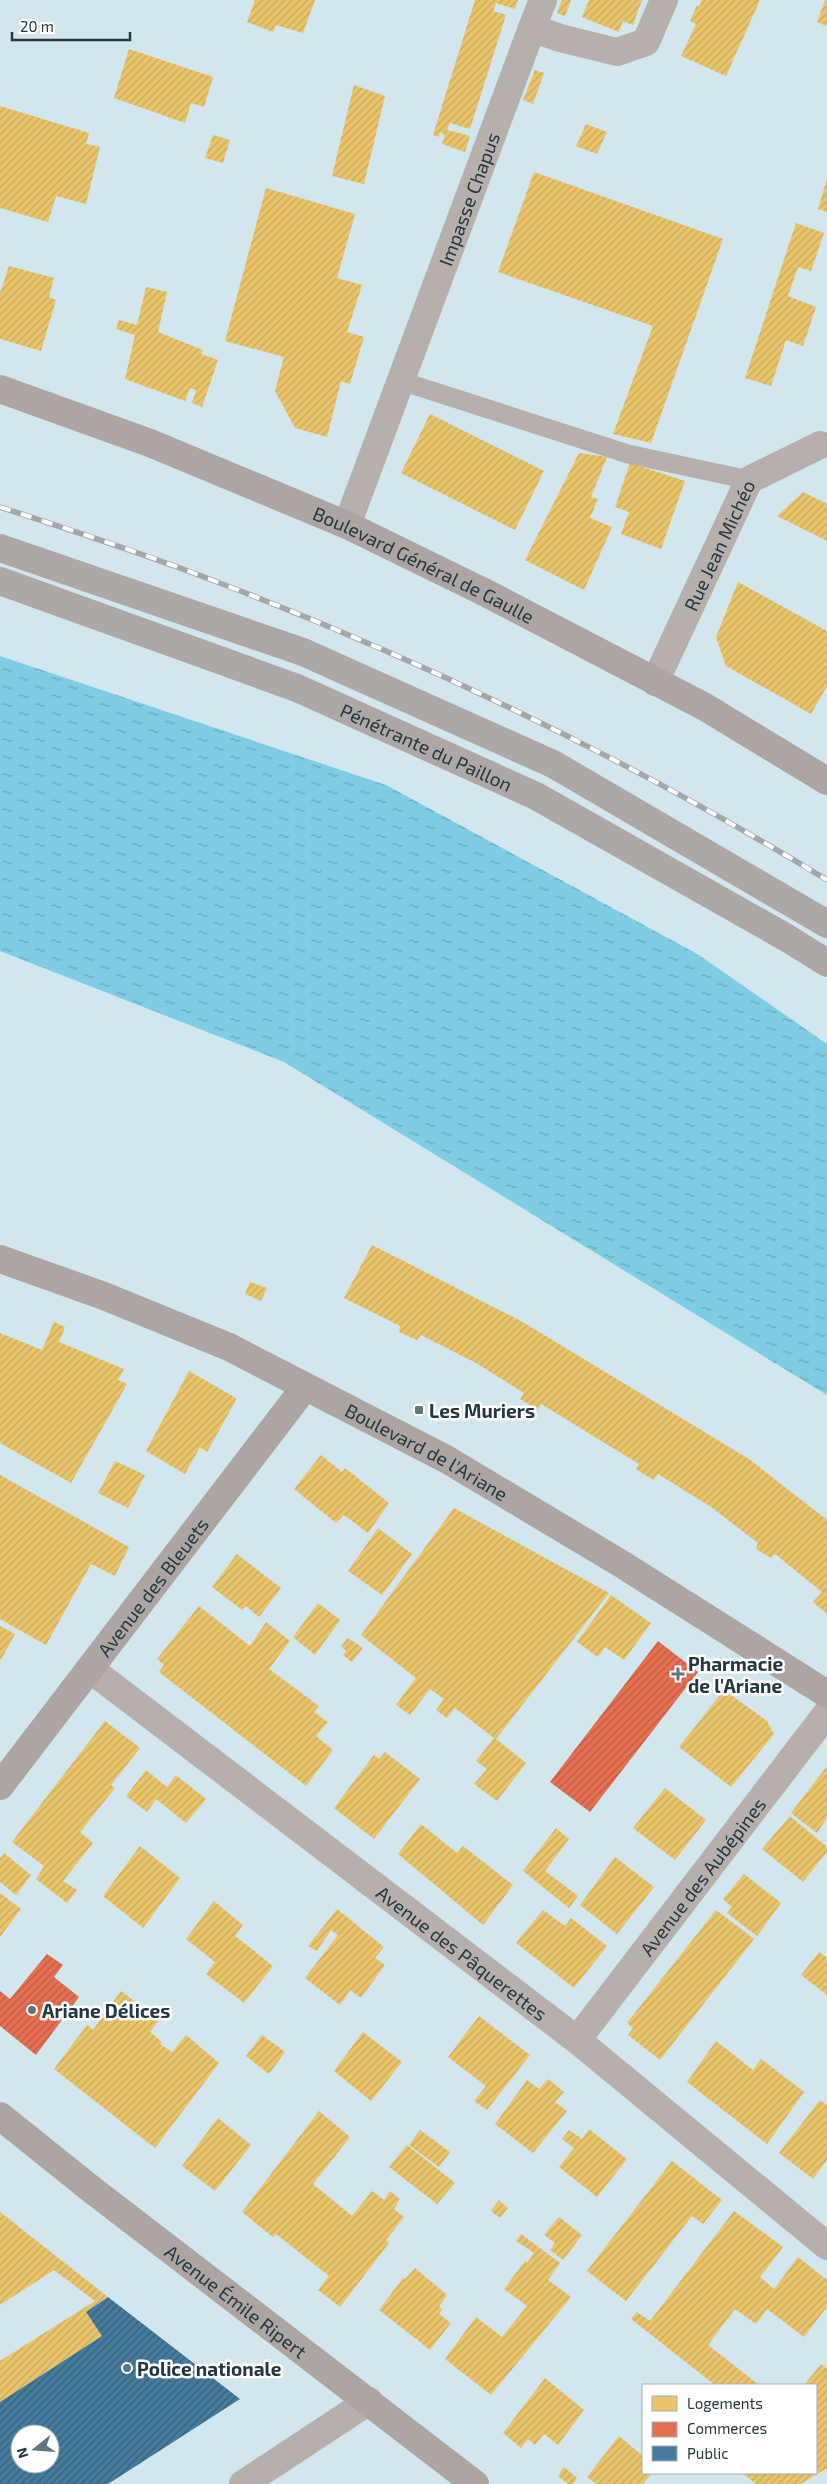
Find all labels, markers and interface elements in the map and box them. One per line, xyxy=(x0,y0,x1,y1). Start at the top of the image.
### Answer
scale bar xyxy=(12,10,130,42)
text: 20 m xyxy=(20,17,54,35)
street label: Impasse Chapus xyxy=(433,129,504,269)
street label: Rue Jean Michéo xyxy=(678,476,759,614)
street label: Boulevard Général de Gaulle xyxy=(310,501,538,628)
street label: Pénétrante du Paillon xyxy=(337,698,516,795)
street label: Boulevard de l'Ariane xyxy=(342,1398,512,1505)
place label: Les Muriers xyxy=(429,1399,535,1422)
marker: Les Muriers xyxy=(413,1404,425,1416)
street label: Avenue des Bleuets xyxy=(92,1513,213,1661)
place label: Pharmacie de l'Ariane xyxy=(688,1652,784,1697)
marker: Pharmacie de l'Ariane xyxy=(672,1668,684,1680)
street label: Avenue des Aubépines xyxy=(634,1793,770,1960)
street label: Avenue des Pâquerettes xyxy=(372,1880,552,2025)
place label: Ariane Délices xyxy=(42,1999,170,2022)
marker: Ariane Délices xyxy=(26,2004,38,2016)
street label: Avenue Émile Ripert xyxy=(161,2239,312,2362)
place label: Police nationale xyxy=(137,2357,282,2380)
marker: Police nationale xyxy=(121,2362,133,2374)
legend xyxy=(642,2384,817,2474)
text: Logements xyxy=(687,2394,763,2412)
text: Commerces xyxy=(687,2419,767,2437)
north arrow xyxy=(10,2424,60,2474)
text: Public xyxy=(687,2444,728,2462)
text: N xyxy=(12,2446,32,2460)

